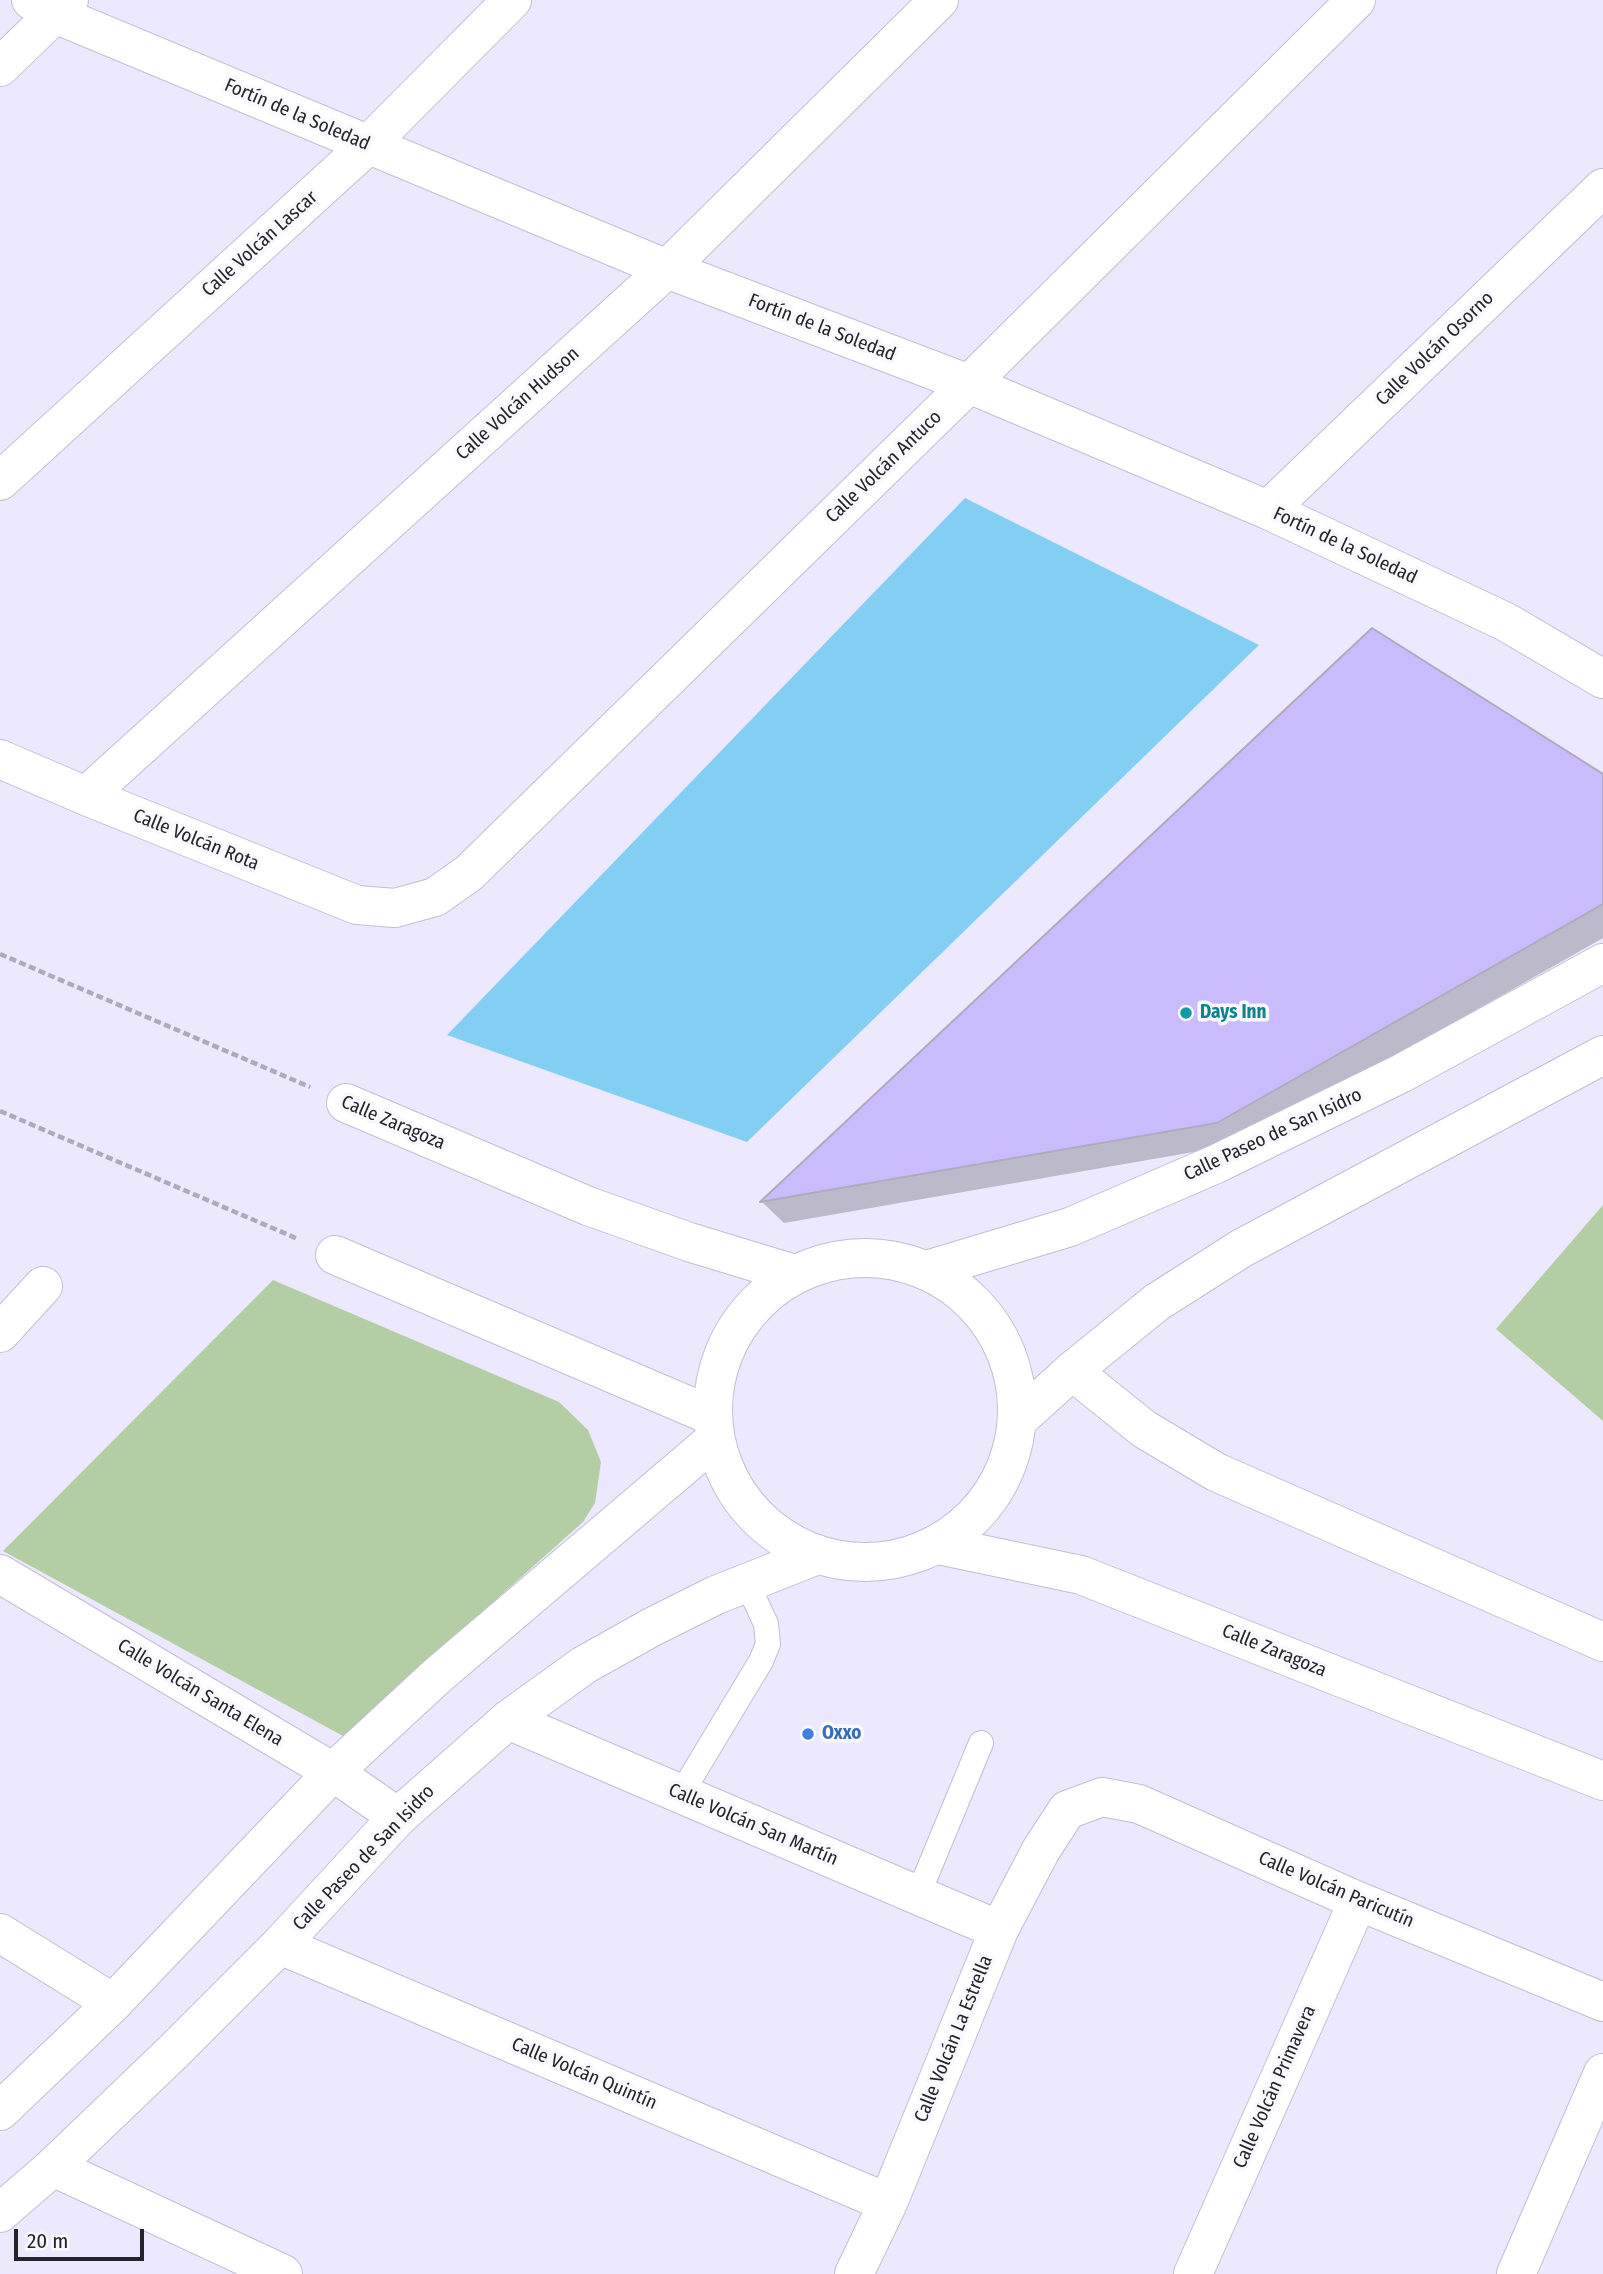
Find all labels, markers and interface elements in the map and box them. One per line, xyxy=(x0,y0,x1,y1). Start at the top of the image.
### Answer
street label: Fortín de la Soledad xyxy=(221,74,373,156)
street label: Calle Volcán Lascar xyxy=(198,186,322,302)
street label: Calle Volcán Osorno xyxy=(1371,287,1499,411)
street label: Fortín de la Soledad xyxy=(745,289,899,367)
street label: Calle Volcán Hudson xyxy=(452,343,584,465)
street label: Calle Volcán Antuco xyxy=(821,406,947,528)
street label: Fortín de la Soledad xyxy=(1270,503,1420,589)
street label: Calle Volcán Rota xyxy=(130,804,262,876)
place label: Days Inn xyxy=(1200,1002,1266,1024)
marker: Days Inn xyxy=(1178,1005,1194,1021)
street label: Calle Paseo de San Isidro xyxy=(1180,1084,1366,1186)
street label: Calle Zaragoza xyxy=(338,1091,448,1155)
street label: Calle Zaragoza xyxy=(1218,1620,1330,1682)
street label: Calle Volcán Santa Elena xyxy=(113,1635,287,1751)
place label: Oxxo xyxy=(822,1723,862,1745)
marker: Oxxo xyxy=(800,1726,816,1742)
street label: Calle Volcán San Martín xyxy=(665,1779,841,1871)
street label: Calle Paseo de San Isidro xyxy=(288,1780,440,1936)
street label: Calle Volcán Paricutín xyxy=(1255,1847,1417,1933)
street label: Calle Volcán La Estrella xyxy=(910,1952,998,2126)
street label: Calle Volcán Primavera xyxy=(1229,2002,1321,2172)
street label: Calle Volcán Quintín xyxy=(508,2033,660,2115)
scale bar xyxy=(18,2214,147,2258)
text: 20 m xyxy=(27,2228,68,2254)

